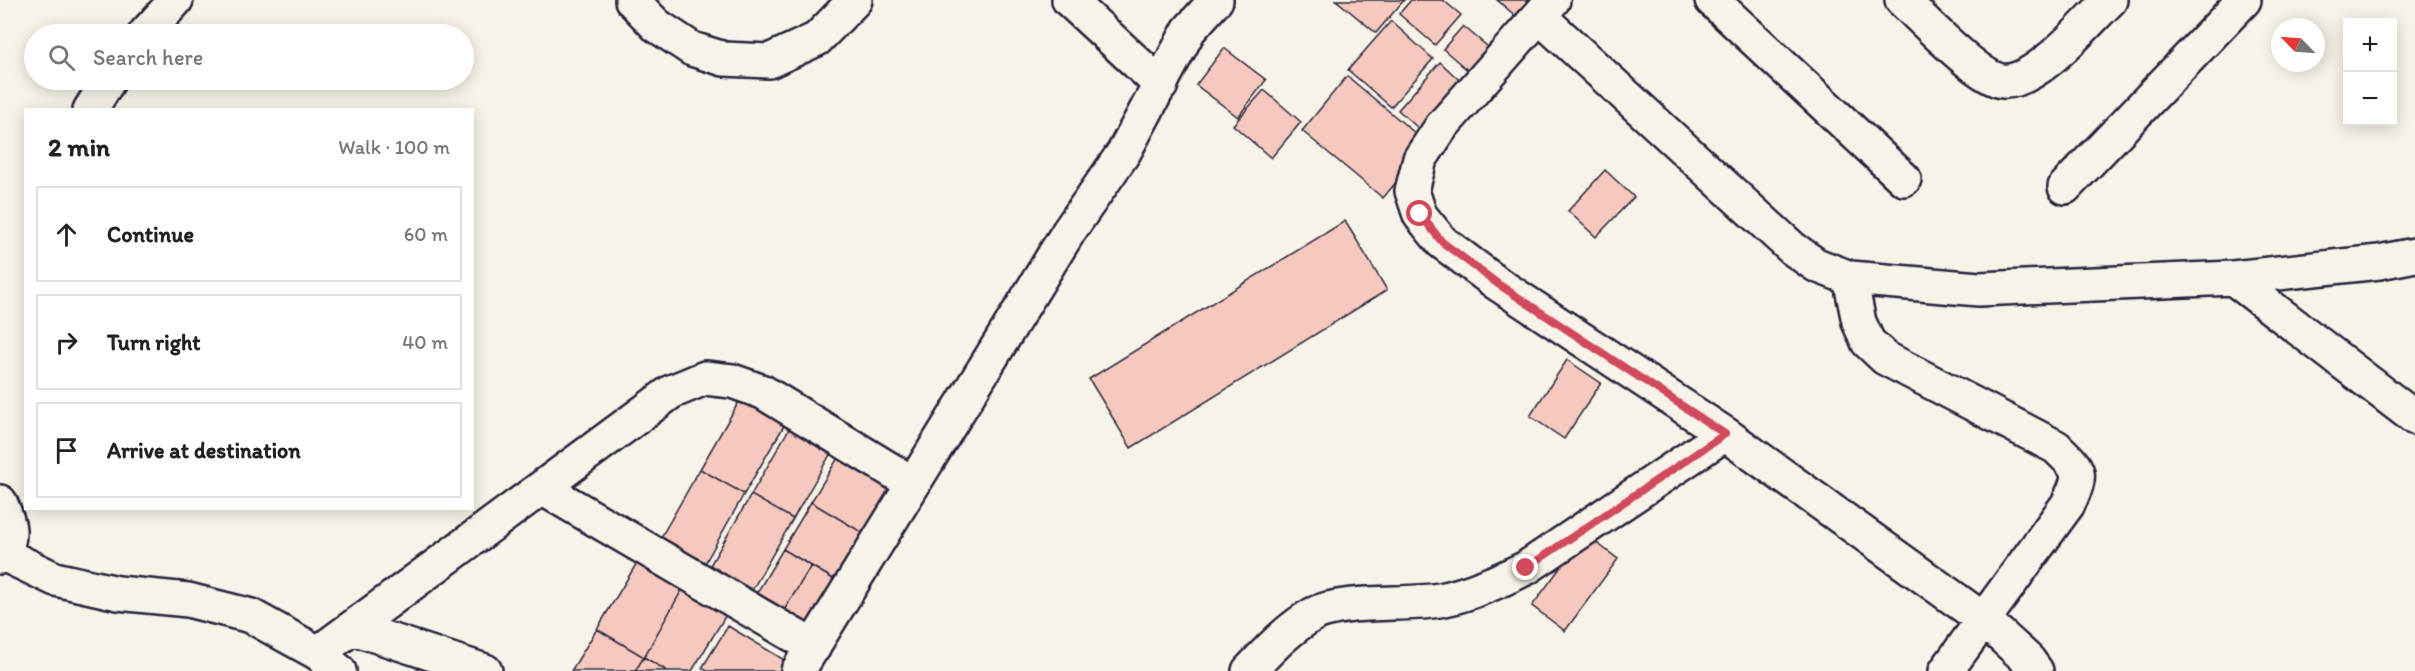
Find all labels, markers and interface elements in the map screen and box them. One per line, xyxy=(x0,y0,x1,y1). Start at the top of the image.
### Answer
north arrow xyxy=(2271,18,2325,72)
map controls xyxy=(2343,18,2397,126)
button: + xyxy=(2343,18,2397,72)
search box xyxy=(24,24,474,90)
icon: search xyxy=(45,41,78,74)
text: Search here xyxy=(93,44,203,71)
button: − xyxy=(2343,72,2397,126)
text: 2 min xyxy=(48,131,110,163)
text: Walk · 100 m xyxy=(338,135,450,159)
route start xyxy=(1406,200,1432,226)
icon: ahead xyxy=(50,218,83,251)
text: Continue xyxy=(107,221,194,248)
text: 60 m xyxy=(404,222,448,246)
icon: right xyxy=(50,326,83,359)
text: Turn right xyxy=(107,329,201,356)
text: 40 m xyxy=(402,330,448,354)
icon: arrive xyxy=(50,434,83,467)
text: Arrive at destination xyxy=(107,437,301,464)
route end xyxy=(1512,554,1538,580)

